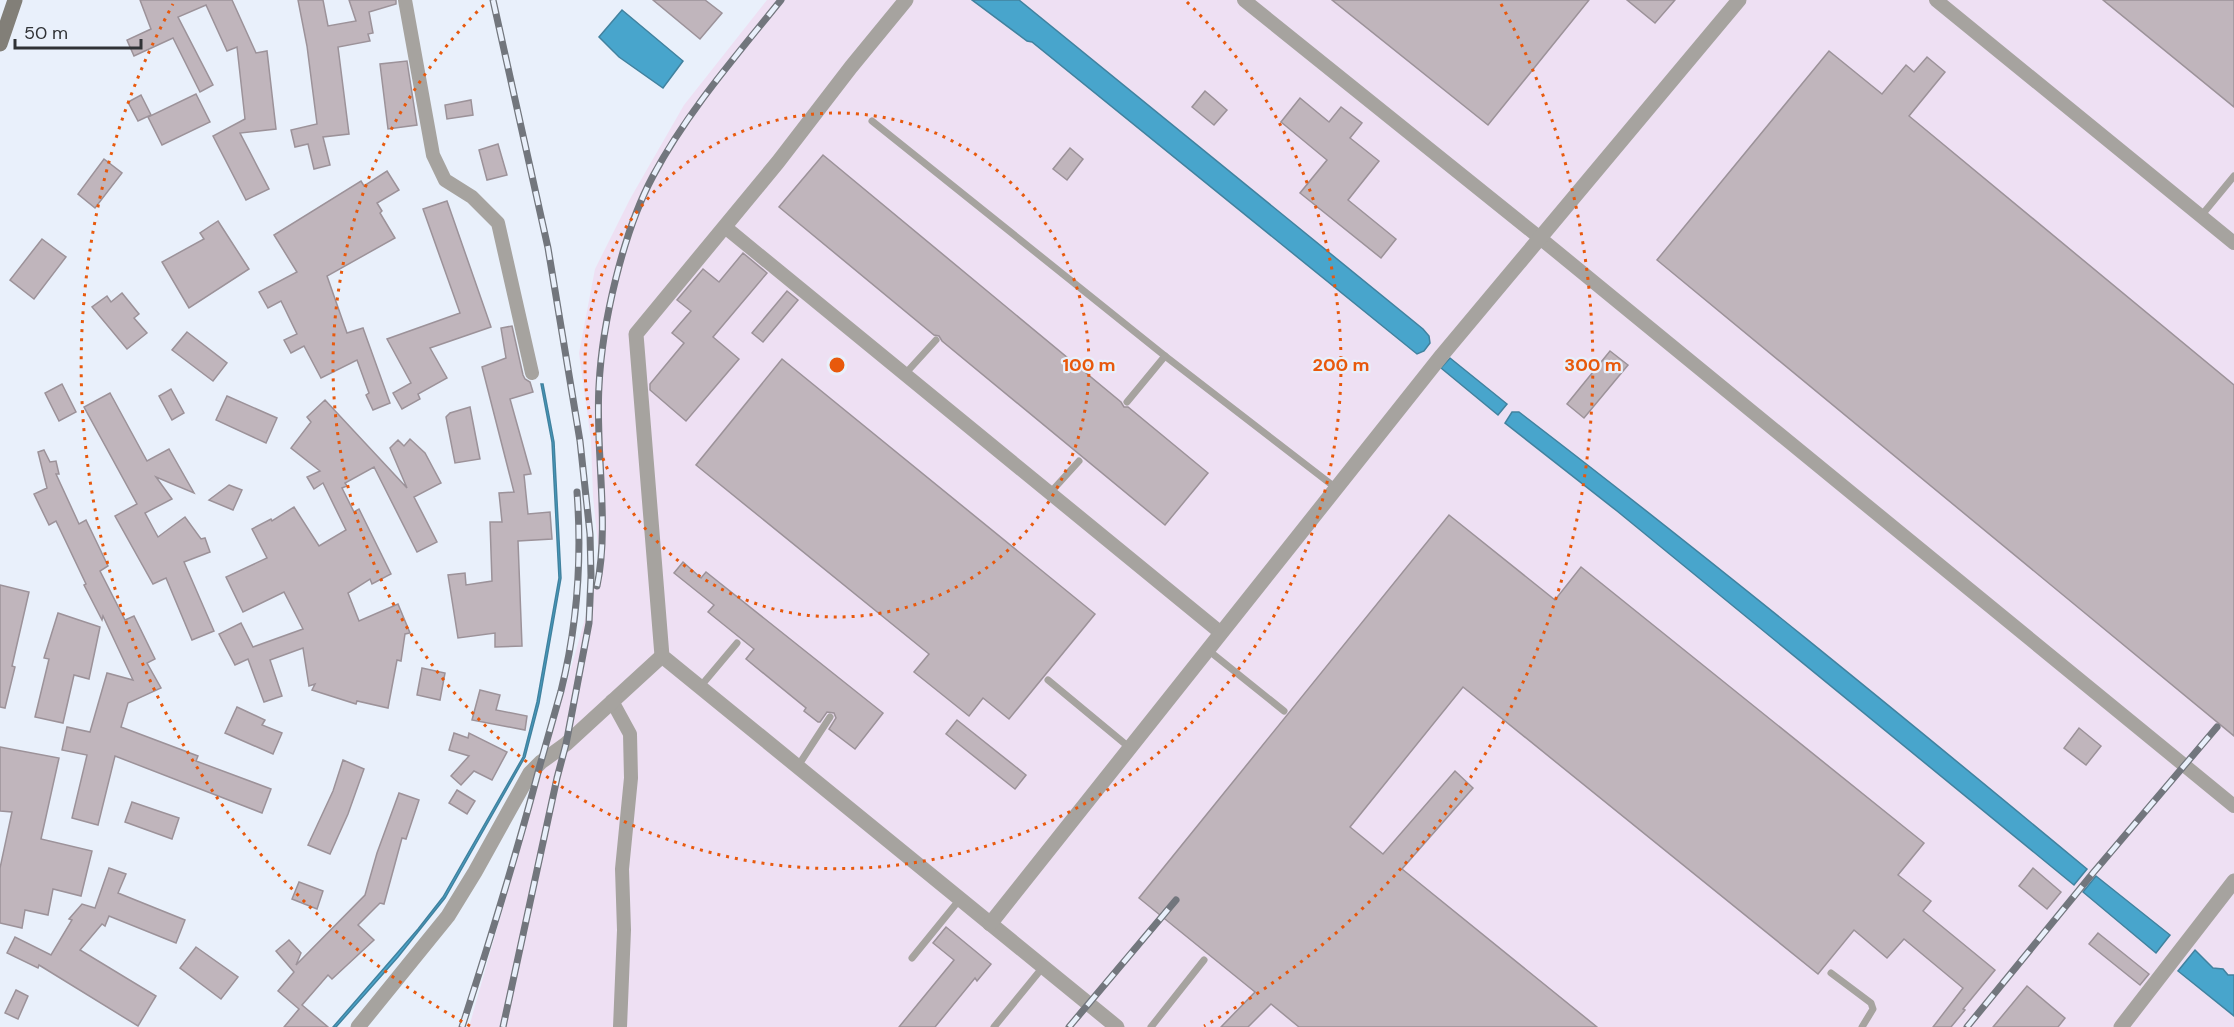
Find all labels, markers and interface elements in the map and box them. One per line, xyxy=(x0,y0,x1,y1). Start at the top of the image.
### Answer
scale bar xyxy=(15,12,141,50)
text: 50 m xyxy=(24,21,68,45)
text: 100 m xyxy=(1062,353,1116,377)
text: 200 m xyxy=(1313,353,1369,377)
text: 300 m xyxy=(1564,353,1622,377)
centre of rings xyxy=(827,355,847,375)

